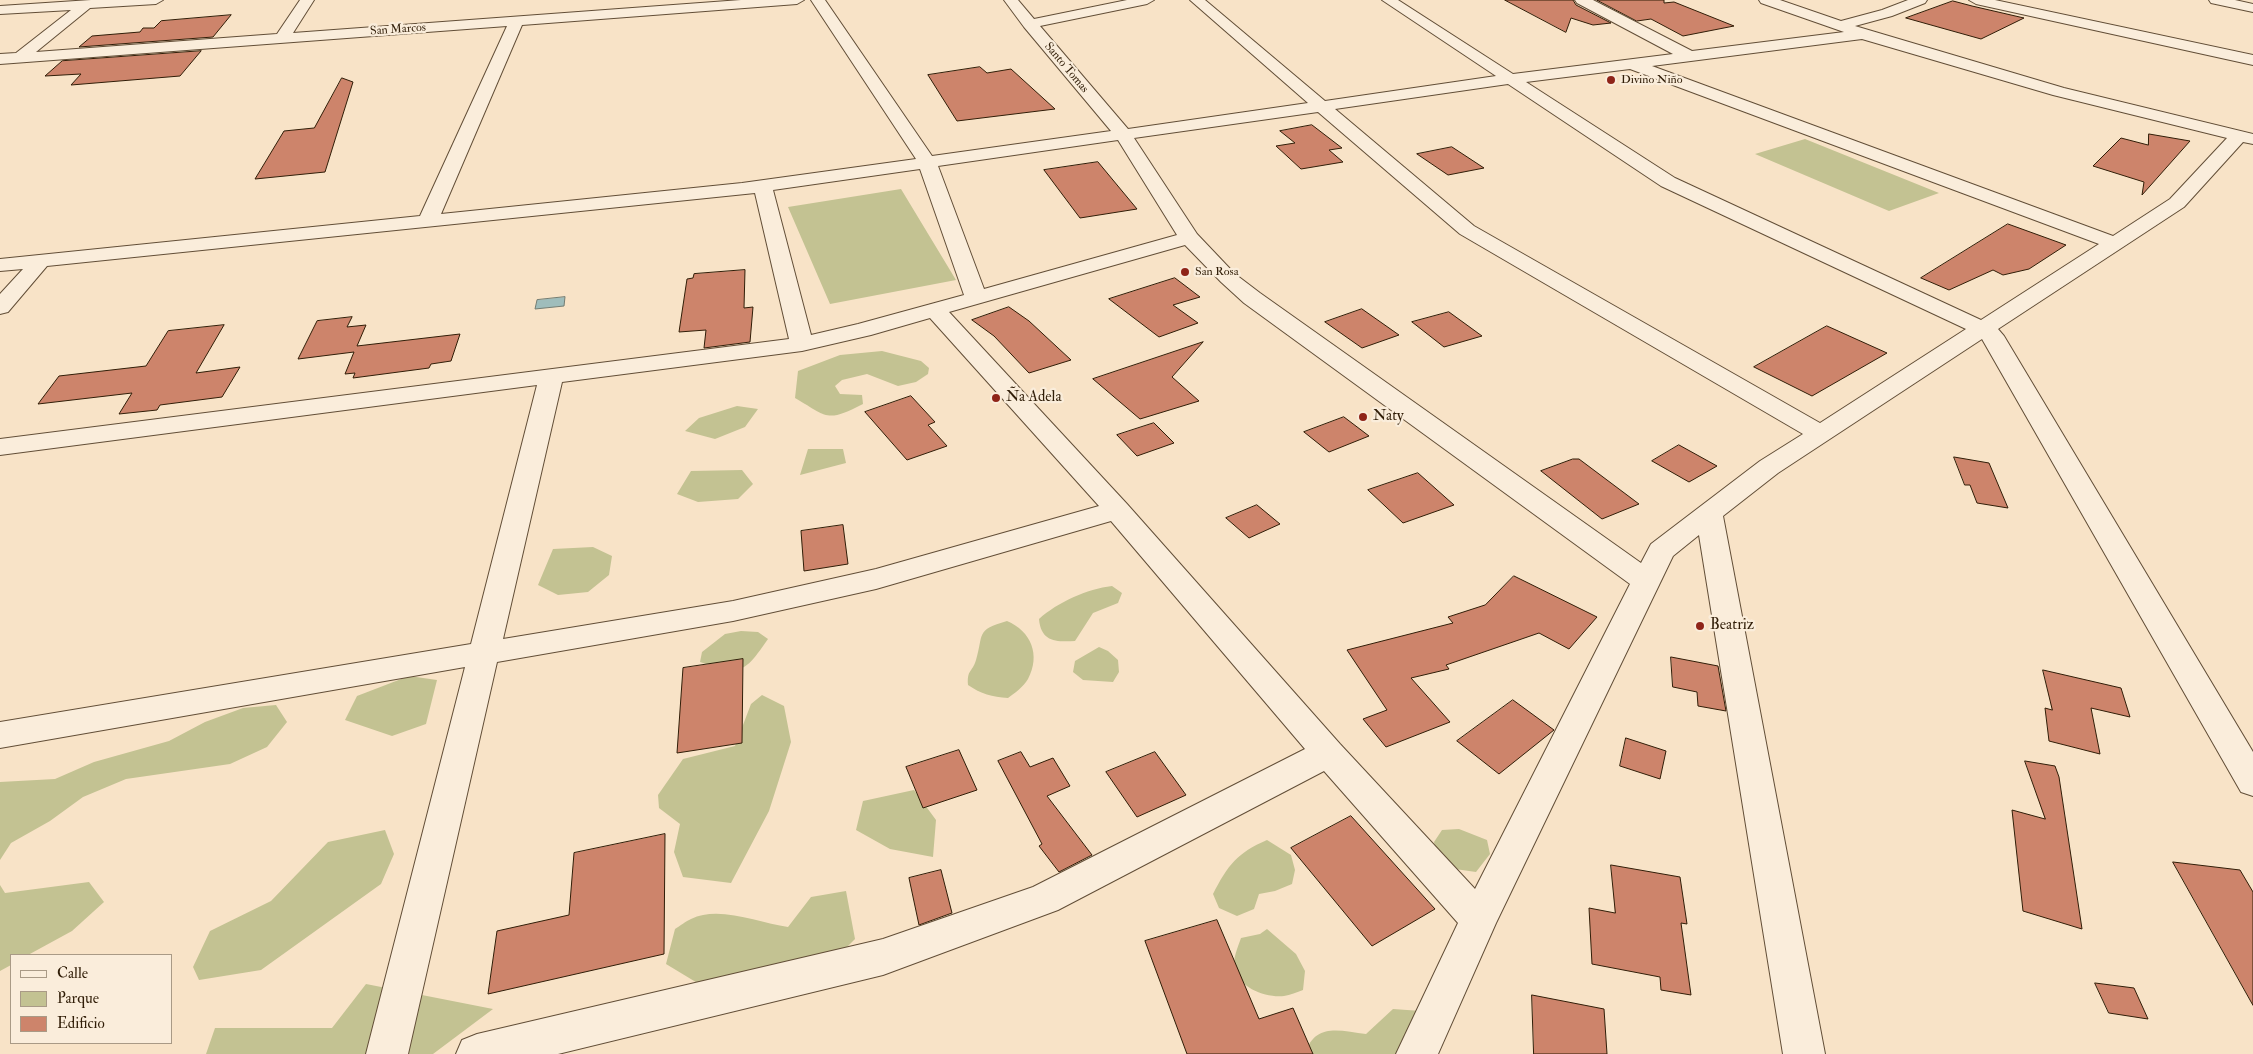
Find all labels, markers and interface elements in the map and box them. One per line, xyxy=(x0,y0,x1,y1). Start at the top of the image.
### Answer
street label: San Marcos xyxy=(370,21,426,39)
street label: Santo Tomas xyxy=(1041,40,1091,96)
place label: Divino Niño xyxy=(1621,73,1683,87)
marker: Divino Niño xyxy=(1605,74,1617,86)
place label: San Rosa xyxy=(1195,265,1239,279)
marker: San Rosa xyxy=(1179,266,1191,278)
place label: Ña Adela xyxy=(1006,389,1062,407)
marker: Ña Adela xyxy=(990,392,1002,404)
place label: Naty xyxy=(1373,408,1404,426)
marker: Naty xyxy=(1357,411,1369,423)
place label: Beatriz xyxy=(1710,617,1754,635)
marker: Beatriz xyxy=(1694,620,1706,632)
legend xyxy=(10,954,172,1044)
text: Calle xyxy=(57,964,88,983)
text: Parque xyxy=(57,989,99,1008)
text: Edificio xyxy=(57,1014,105,1033)

